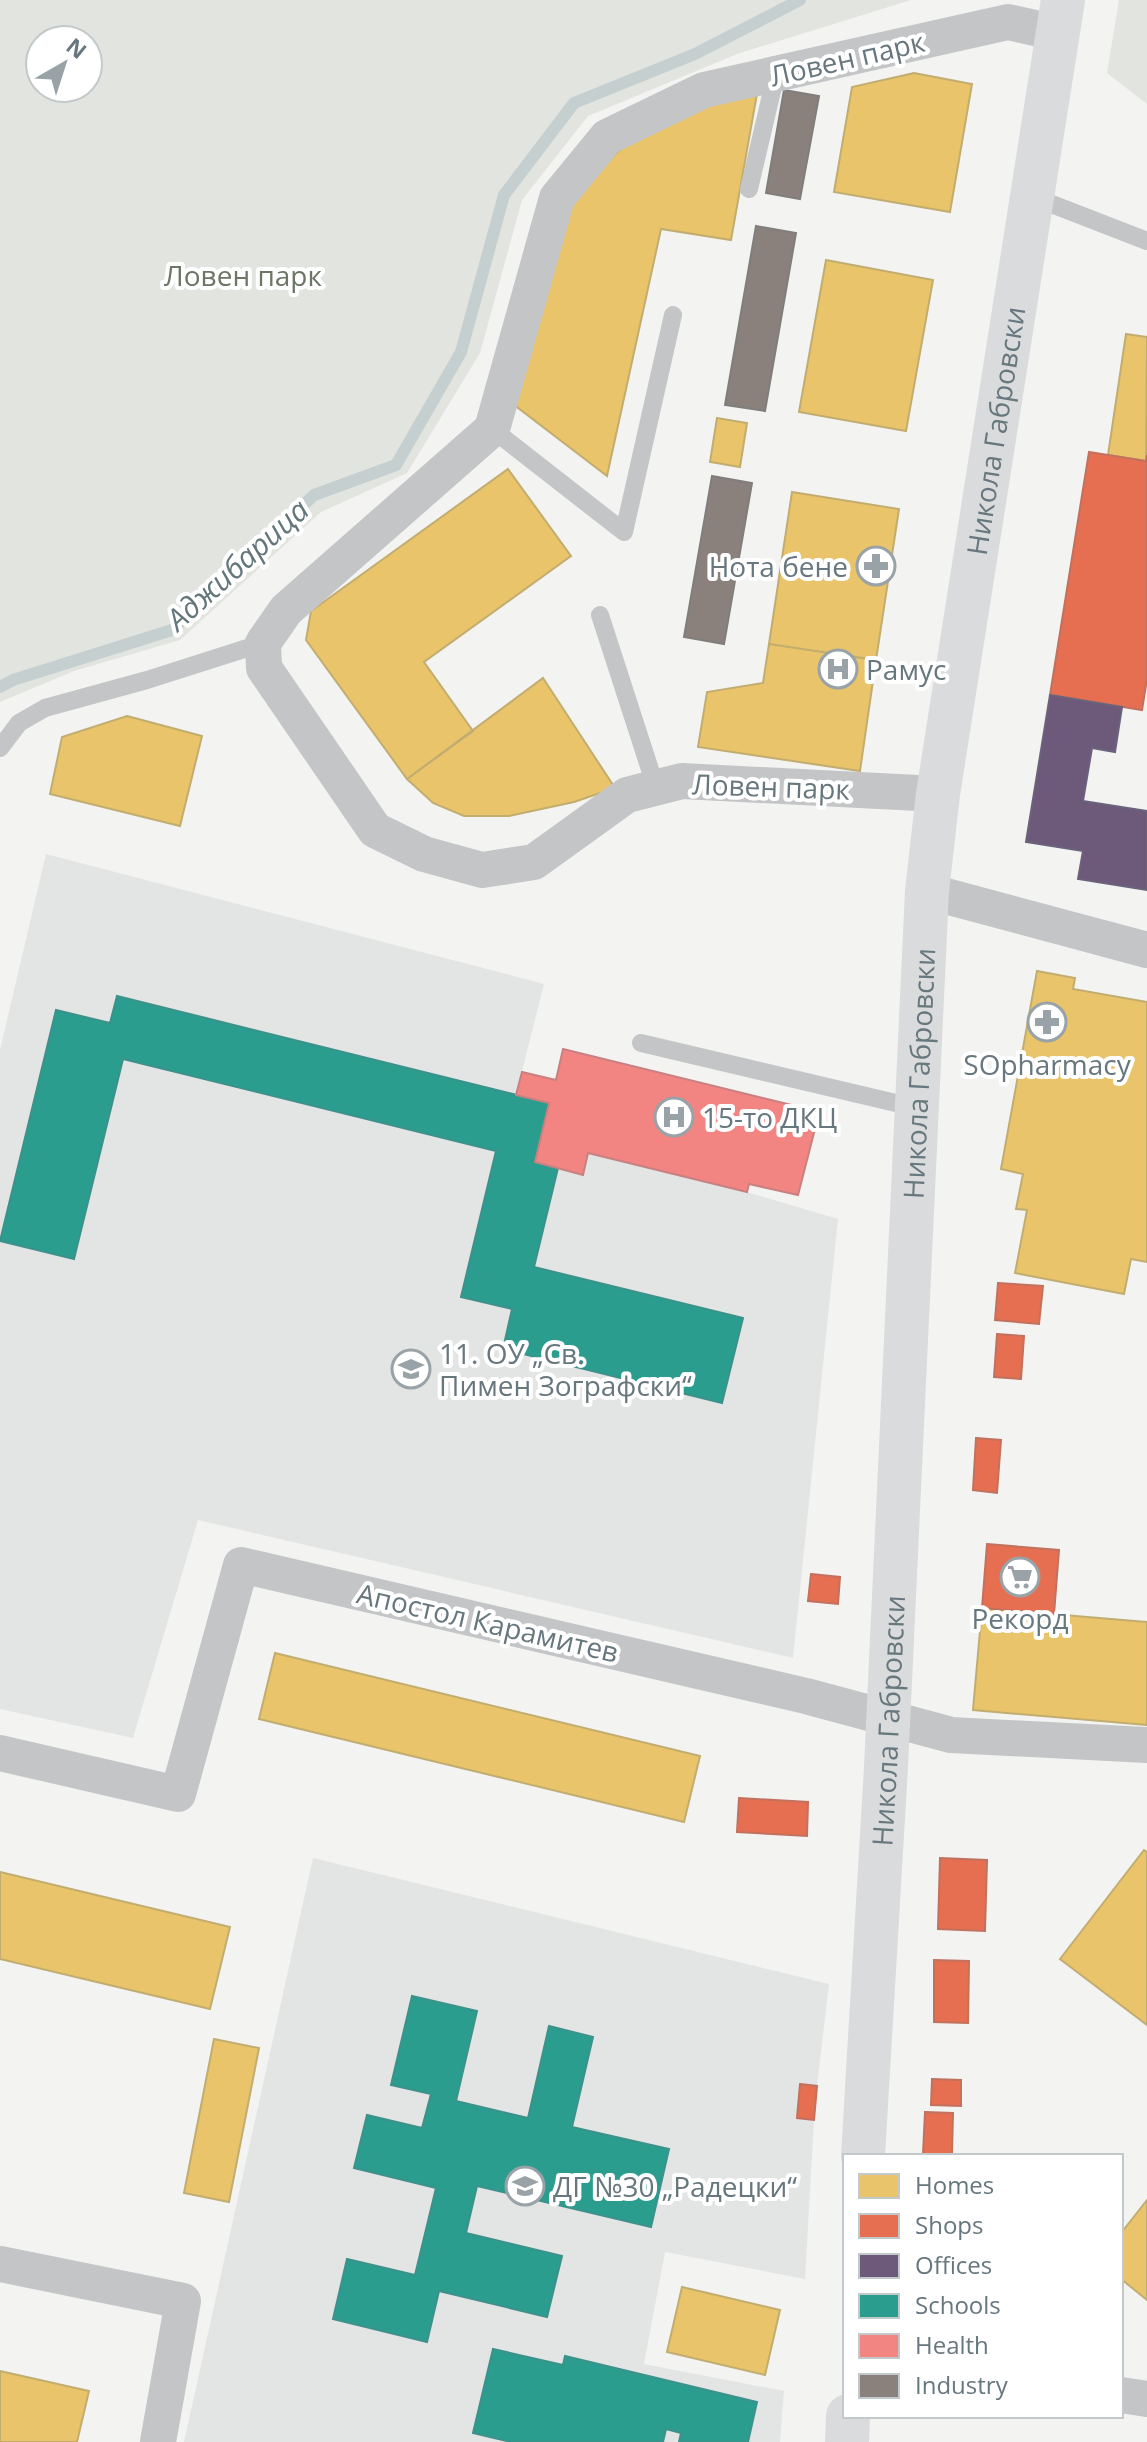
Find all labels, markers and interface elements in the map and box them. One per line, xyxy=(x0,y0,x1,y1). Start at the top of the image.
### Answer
street label: Ловен парк xyxy=(766,22,929,94)
north arrow xyxy=(24,24,104,104)
text: N xyxy=(61,30,94,65)
park label: Ловен парк xyxy=(164,256,322,294)
street label: Никола Габровски xyxy=(957,304,1033,558)
water label: Аджибарица xyxy=(155,489,317,640)
pharmacy icon: Нота бене xyxy=(855,545,897,587)
place label: Нота бене xyxy=(709,547,848,585)
hospital icon: Рамус xyxy=(817,648,859,690)
place label: Рамус xyxy=(866,650,946,688)
street label: Ловен парк xyxy=(691,764,851,808)
street label: Никола Габровски xyxy=(894,947,943,1200)
pharmacy icon: SOpharmacy xyxy=(1026,1001,1068,1043)
place label: SOpharmacy xyxy=(963,1045,1132,1083)
hospital icon: 15-то ДКЦ xyxy=(653,1096,695,1138)
place label: 15-то ДКЦ xyxy=(702,1098,838,1136)
place label: 11. ОУ „Св. Пимен Зографски“ xyxy=(439,1334,692,1404)
school or university icon: 11. ОУ „Св. Пимен Зографски“ xyxy=(390,1348,432,1390)
supermarket icon: Рекорд xyxy=(999,1556,1041,1598)
street label: Апостол Карамитев xyxy=(354,1573,622,1671)
street label: Никола Габровски xyxy=(862,1594,913,1847)
place label: Рекорд xyxy=(971,1599,1069,1637)
legend xyxy=(843,2154,1123,2418)
school or university icon: ДГ №30 „Радецки“ xyxy=(504,2165,546,2207)
place label: ДГ №30 „Радецки“ xyxy=(553,2167,797,2205)
text: Homes xyxy=(915,2168,994,2201)
text: Shops xyxy=(915,2208,983,2241)
text: Offices xyxy=(915,2248,992,2281)
text: Schools xyxy=(915,2288,1001,2321)
text: Health xyxy=(915,2328,989,2361)
text: Industry xyxy=(915,2368,1009,2401)

